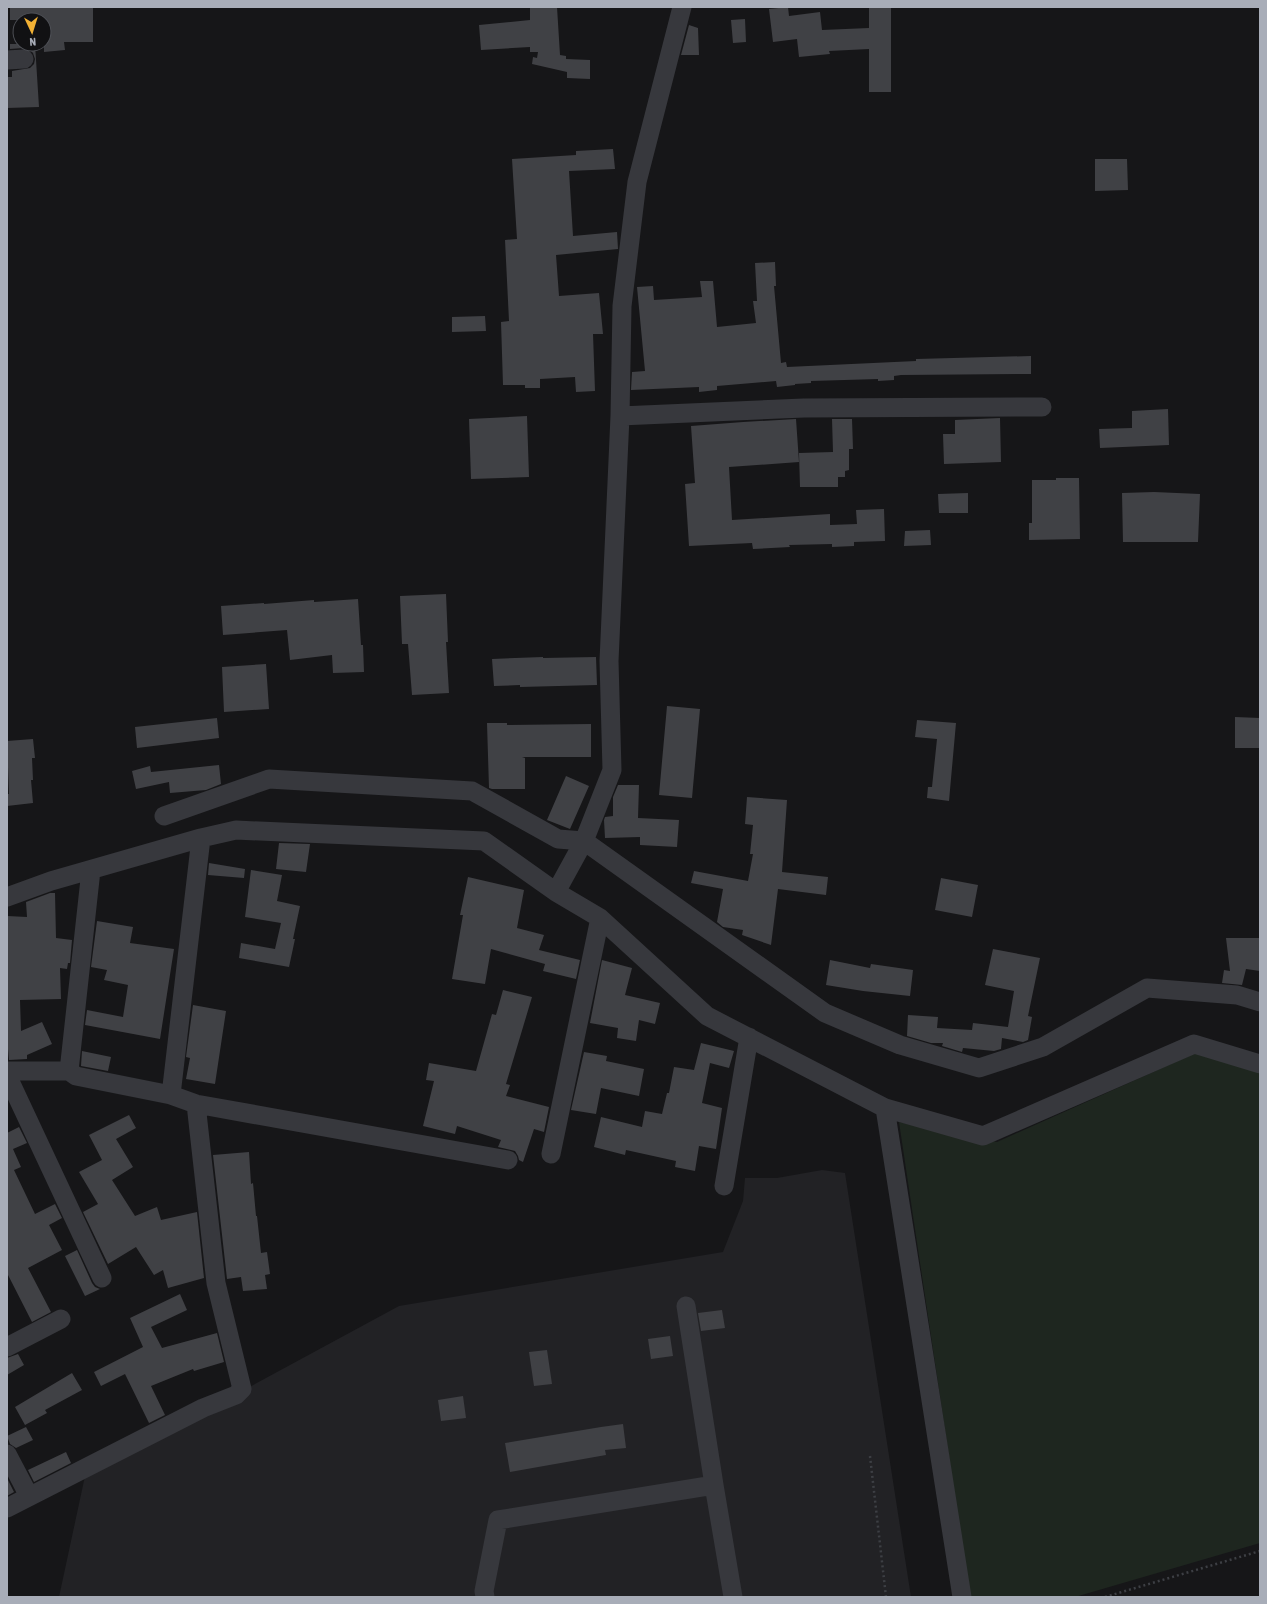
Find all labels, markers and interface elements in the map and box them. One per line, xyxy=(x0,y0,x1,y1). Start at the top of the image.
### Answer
north arrow xyxy=(12,12,52,52)
text: N xyxy=(29,36,36,48)

